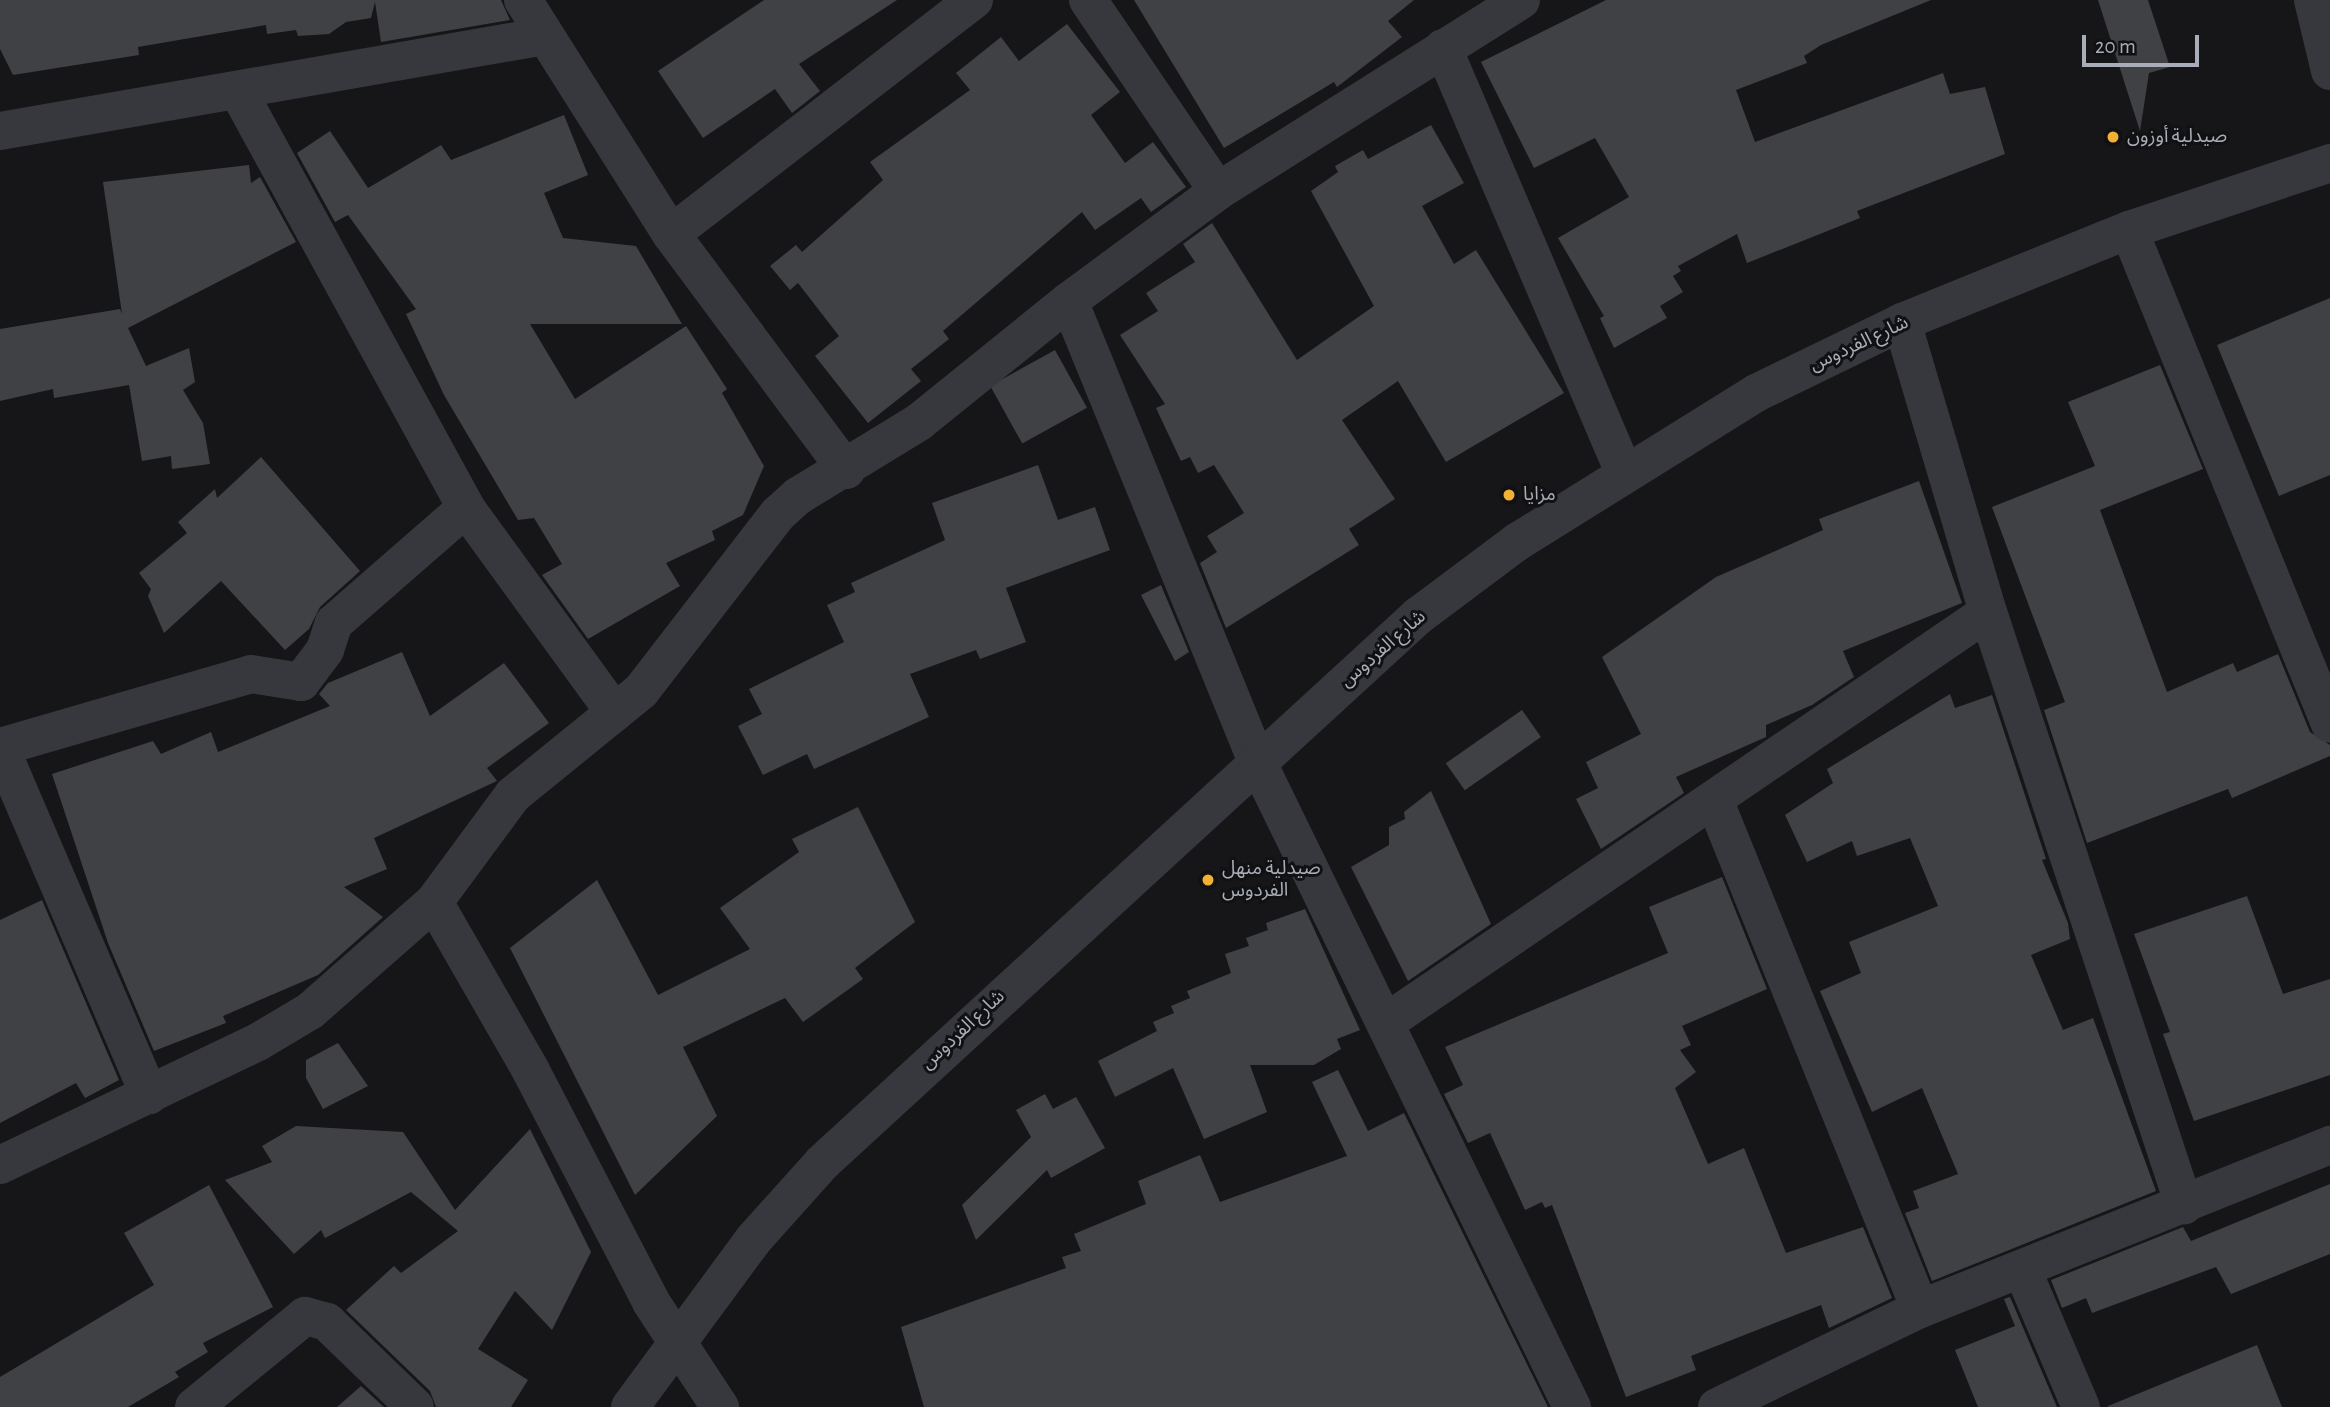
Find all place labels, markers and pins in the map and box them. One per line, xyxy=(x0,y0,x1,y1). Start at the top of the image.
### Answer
place label: صيدلية أوزون xyxy=(2127,126,2227,148)
marker: صيدلية أوزون xyxy=(2105,129,2121,145)
place label: مزايا xyxy=(1523,484,1556,506)
marker: مزايا xyxy=(1501,487,1517,503)
place label: صيدلية منهل الفردوس xyxy=(1222,858,1321,902)
marker: صيدلية منهل الفردوس xyxy=(1200,872,1216,888)

